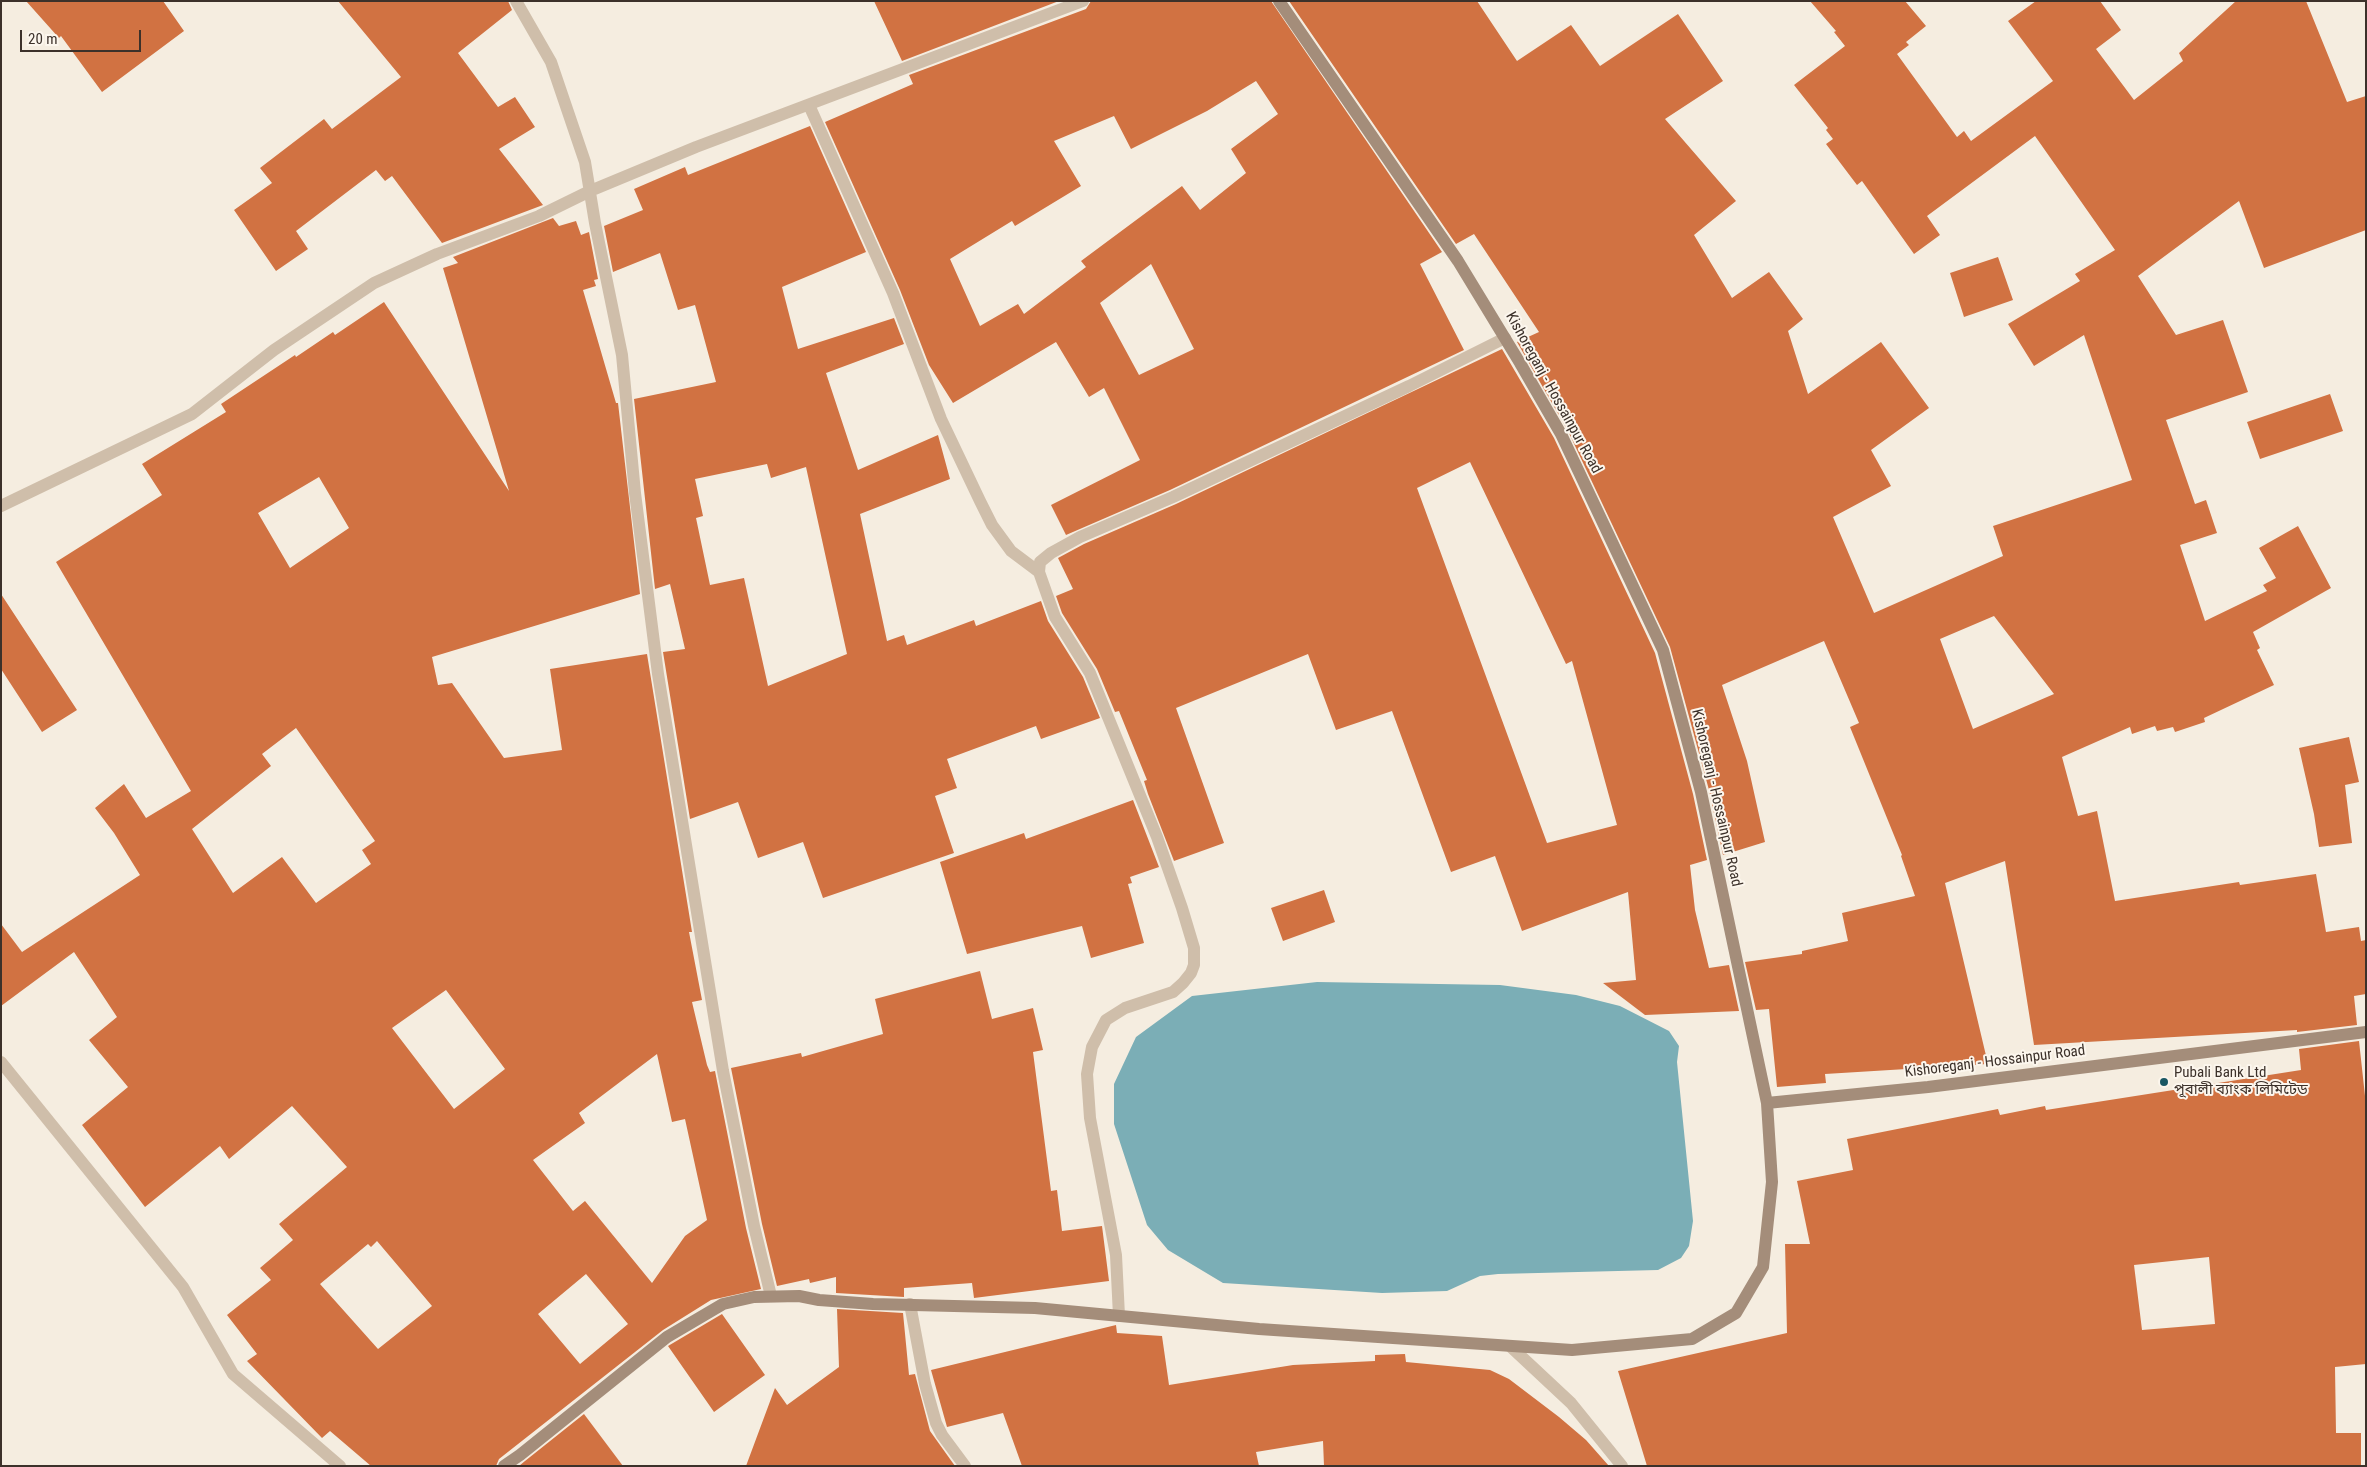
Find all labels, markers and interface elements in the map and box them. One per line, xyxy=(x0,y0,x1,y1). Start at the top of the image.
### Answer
scale bar xyxy=(22,20,144,52)
text: 20 m xyxy=(28,30,58,48)
street label: Kishoreganj - Hossainpur Road xyxy=(1501,309,1605,477)
street label: Kishoreganj - Hossainpur Road xyxy=(1687,707,1745,889)
street label: Kishoreganj - Hossainpur Road xyxy=(1904,1042,2086,1082)
place label: Pubali Bank Ltd পূবালী ব্যাংক লিমিটেড xyxy=(2174,1064,2308,1099)
marker: Pubali Bank Ltd পূবালী ব্যাংক লিমিটেড xyxy=(2158,1076,2170,1088)

